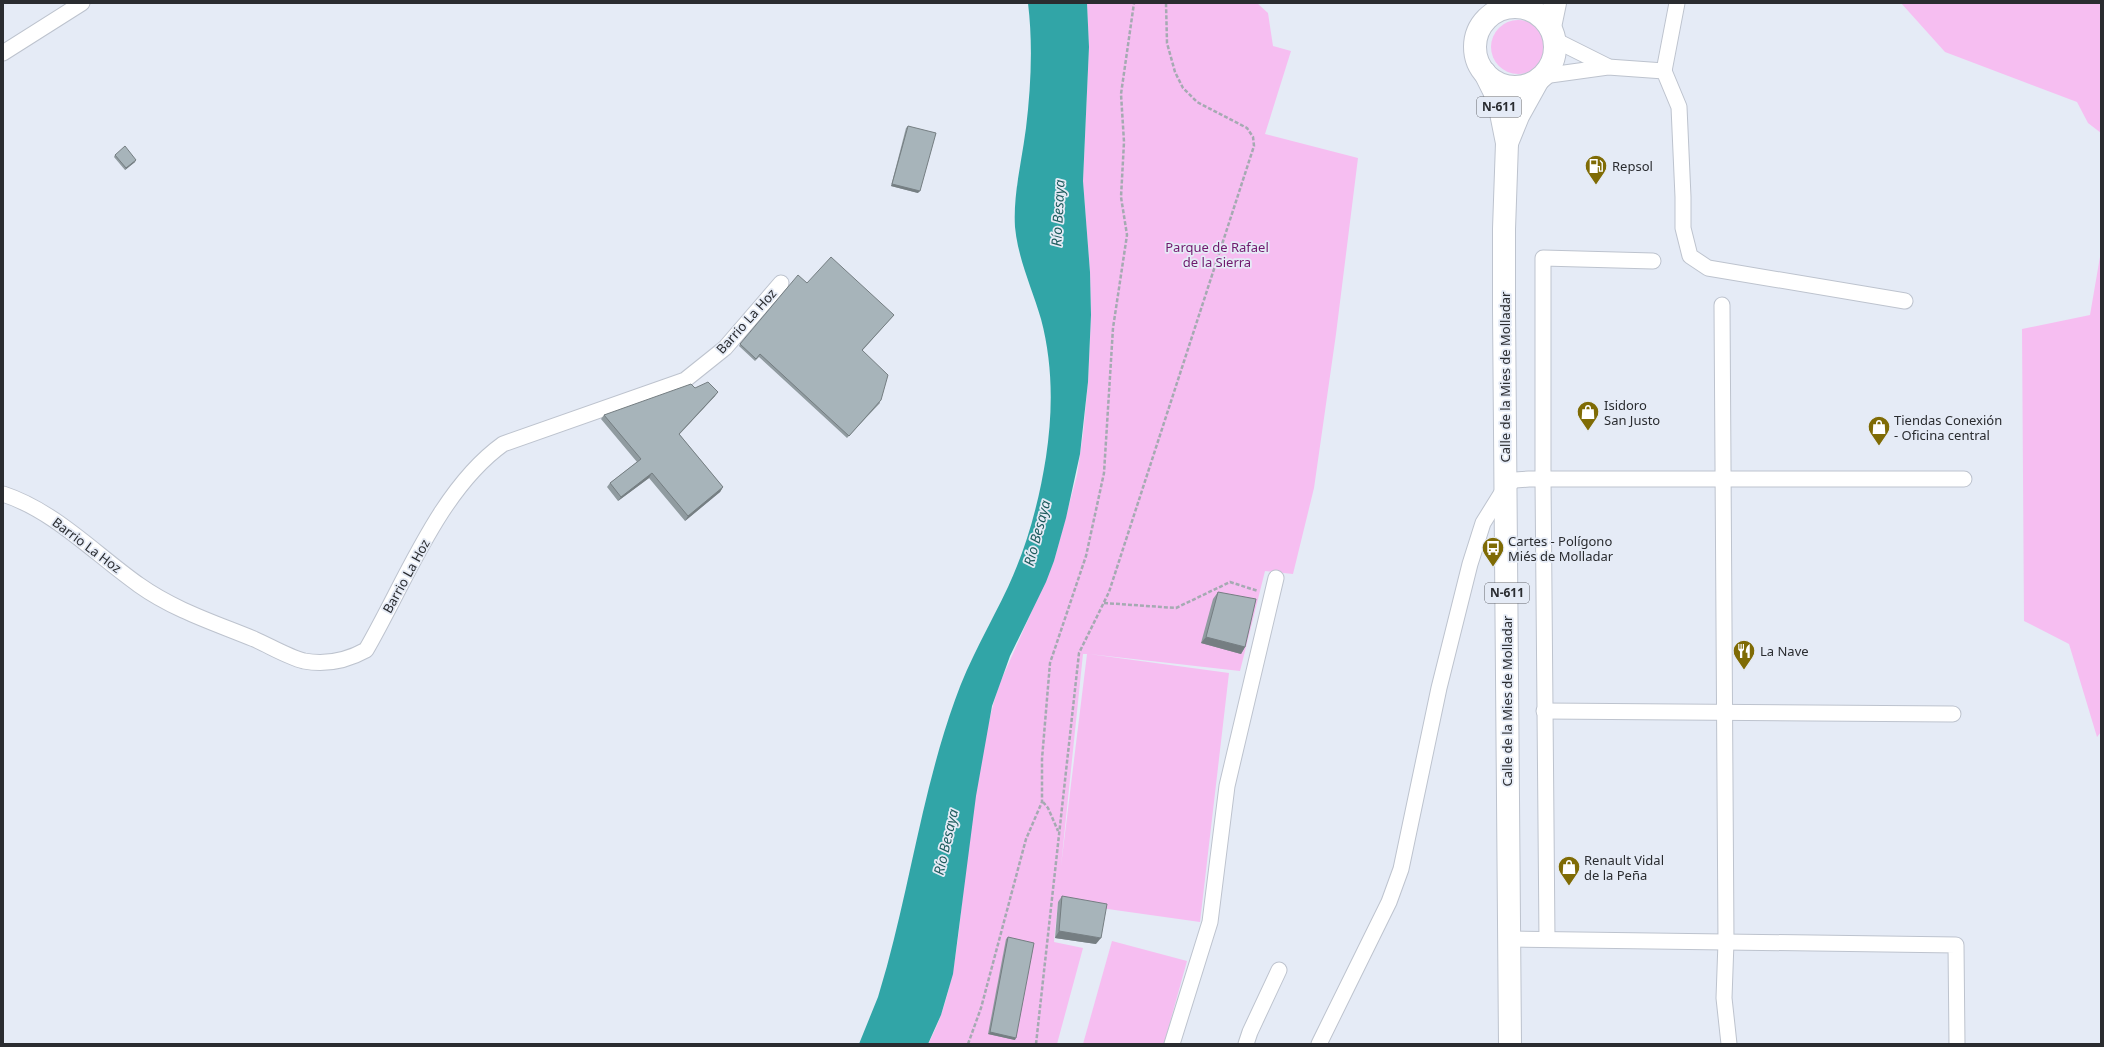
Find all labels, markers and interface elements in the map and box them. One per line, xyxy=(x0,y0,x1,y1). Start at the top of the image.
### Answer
road number: N-611 xyxy=(1477,97,1521,117)
fuel station icon: Repsol xyxy=(1583,153,1609,186)
place label: Repsol xyxy=(1612,157,1653,175)
water label: Río Besaya xyxy=(1046,179,1069,247)
park label: Parque de Rafael de la Sierra xyxy=(1165,238,1269,271)
street label: Barrio La Hoz xyxy=(712,284,780,358)
street label: Calle de la Mies de Molladar xyxy=(1496,291,1514,462)
place label: Isidoro San Justo xyxy=(1604,396,1660,429)
shop icon: Isidoro San Justo xyxy=(1575,399,1601,432)
place label: Tiendas Conexión - Oficina central xyxy=(1894,411,2002,444)
shop icon: Tiendas Conexión - Oficina central xyxy=(1866,414,1892,447)
water label: Río Besaya xyxy=(1019,498,1054,568)
street label: Barrio La Hoz xyxy=(49,513,125,577)
place label: Cartes - Polígono Miés de Molladar xyxy=(1508,532,1614,565)
bus stop icon: Cartes - Polígono Miés de Molladar xyxy=(1480,535,1506,568)
street label: Barrio La Hoz xyxy=(378,536,434,616)
road number: N-611 xyxy=(1485,583,1529,603)
street label: Calle de la Mies de Molladar xyxy=(1498,615,1516,786)
restaurant icon: La Nave xyxy=(1731,638,1757,671)
place label: La Nave xyxy=(1760,642,1809,660)
water label: Río Besaya xyxy=(929,807,962,877)
place label: Renault Vidal de la Peña xyxy=(1584,851,1664,884)
shop icon: Renault Vidal de la Peña xyxy=(1556,854,1582,887)

